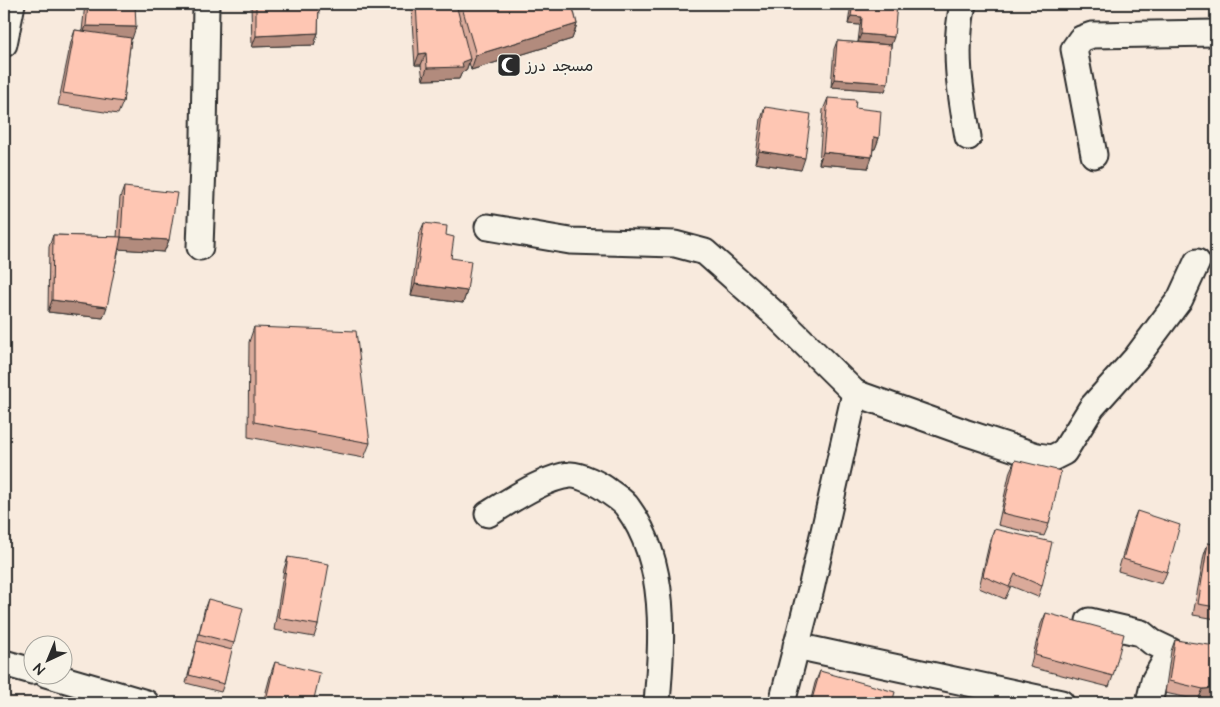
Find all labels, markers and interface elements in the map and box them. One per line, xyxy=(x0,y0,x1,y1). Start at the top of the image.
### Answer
mosque icon: مسجد درز xyxy=(496,52,522,78)
place label: مسجد درز xyxy=(524,55,593,77)
north arrow xyxy=(22,634,72,684)
text: N xyxy=(29,658,50,679)

